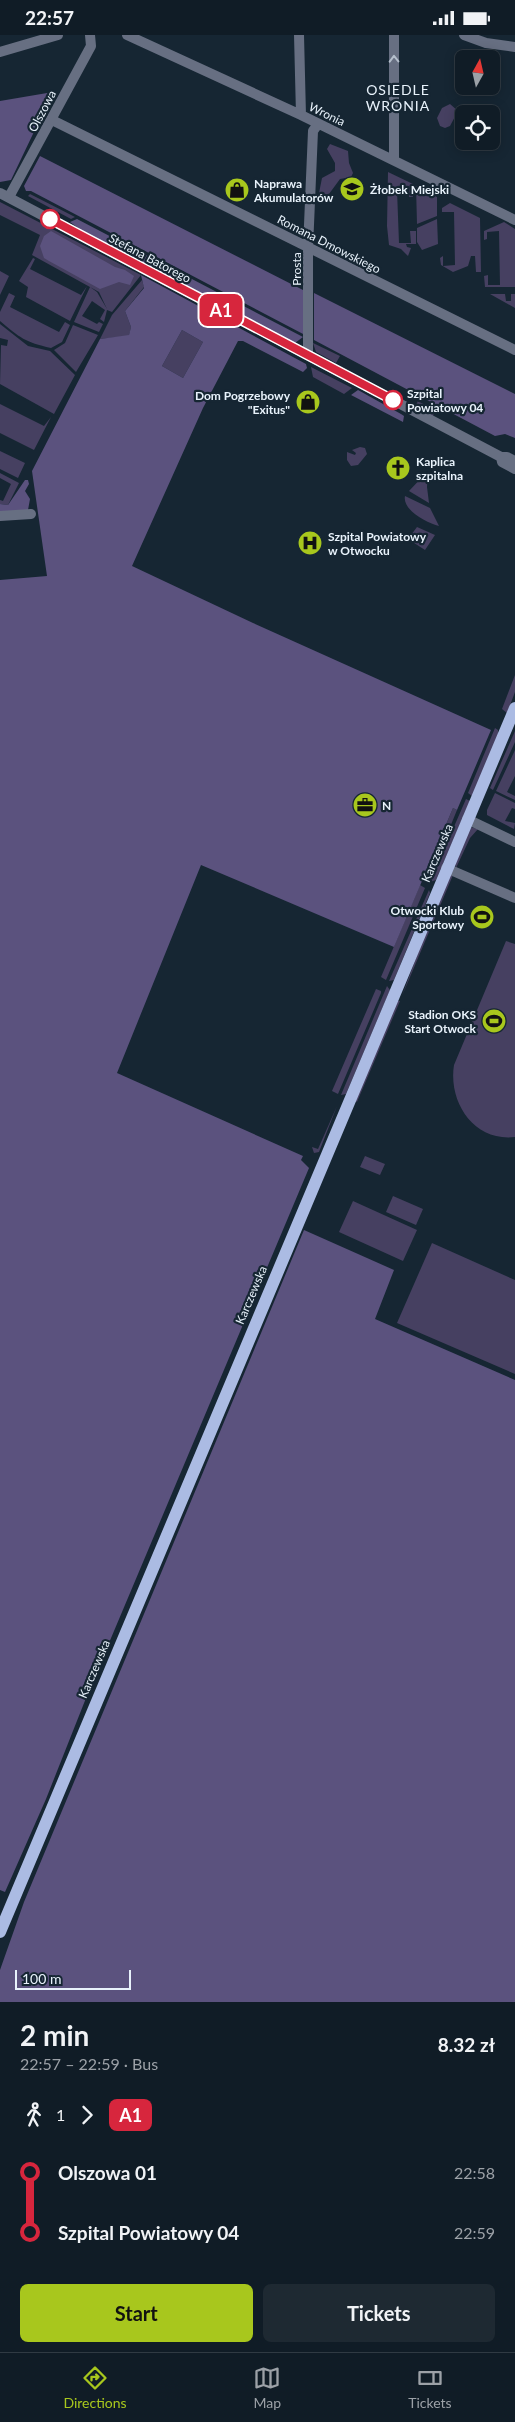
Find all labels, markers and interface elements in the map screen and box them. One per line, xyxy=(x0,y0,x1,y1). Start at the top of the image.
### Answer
text: 22:57 xyxy=(25,6,74,29)
north arrow xyxy=(455,50,500,95)
map controls xyxy=(455,50,500,150)
one-way arrow xyxy=(389,55,400,63)
district label: OSIEDLE WRONIA xyxy=(366,81,430,114)
street label: Olszowa xyxy=(25,88,59,134)
street label: Wronia xyxy=(306,99,348,129)
button: locate xyxy=(455,105,500,150)
place label: Naprawa Akumulatorów xyxy=(253,176,334,205)
school or university icon: Żłobek Miejski xyxy=(339,176,365,202)
shop icon: Naprawa Akumulatorów xyxy=(224,177,250,203)
place label: Żłobek Miejski xyxy=(370,182,449,197)
unlabelled marker xyxy=(40,209,60,229)
street label: Romana Dmowskiego xyxy=(275,211,383,277)
street label: Stefana Batorego xyxy=(106,230,194,286)
street label: Prosta xyxy=(289,252,304,286)
line badge: A1 xyxy=(198,294,244,326)
text: A1 xyxy=(210,299,232,321)
place label: Szpital Powiatowy 04 xyxy=(407,386,483,415)
place label: Dom Pogrzebowy "Exitus" xyxy=(195,388,291,417)
shop icon: Dom Pogrzebowy "Exitus" xyxy=(295,389,321,415)
marker: Szpital Powiatowy 04 xyxy=(383,390,403,410)
place label: Kaplica szpitalna xyxy=(416,454,463,483)
church icon: Kaplica szpitalna xyxy=(385,455,411,481)
place label: Szpital Powiatowy w Otwocku xyxy=(328,529,427,558)
hospital icon: Szpital Powiatowy w Otwocku xyxy=(297,530,323,556)
office icon: N xyxy=(352,792,378,818)
place label: N xyxy=(382,798,391,813)
street label: Karczewska xyxy=(418,822,456,884)
place label: Otwocki Klub Sportowy xyxy=(390,903,465,932)
sports icon: Otwocki Klub Sportowy xyxy=(469,904,495,930)
place label: Stadion OKS Start Otwock xyxy=(405,1007,477,1036)
sports icon: Stadion OKS Start Otwock xyxy=(481,1008,507,1034)
street label: Karczewska xyxy=(232,1264,270,1326)
street label: Karczewska xyxy=(75,1638,113,1700)
scale bar xyxy=(15,1967,131,1990)
text: 100 m xyxy=(22,1970,61,1987)
text: 2 min xyxy=(20,2018,89,2052)
text: 8.32 zł xyxy=(438,2033,495,2056)
text: 22:57 – 22:59 · Bus xyxy=(20,2054,158,2073)
icon: walk xyxy=(20,2101,48,2129)
icon: forward xyxy=(73,2101,101,2129)
text: A1 xyxy=(119,2104,142,2126)
text: 1 xyxy=(56,2105,65,2124)
text: Olszowa 01 xyxy=(58,2161,157,2184)
text: 22:58 xyxy=(454,2163,495,2182)
text: Szpital Powiatowy 04 xyxy=(58,2221,239,2244)
text: 22:59 xyxy=(454,2223,495,2242)
button: Start xyxy=(20,2284,253,2342)
button: Tickets xyxy=(263,2284,495,2342)
tab: Directions xyxy=(63,2364,127,2411)
tab: Map xyxy=(253,2364,281,2411)
tab: Tickets xyxy=(408,2364,452,2411)

